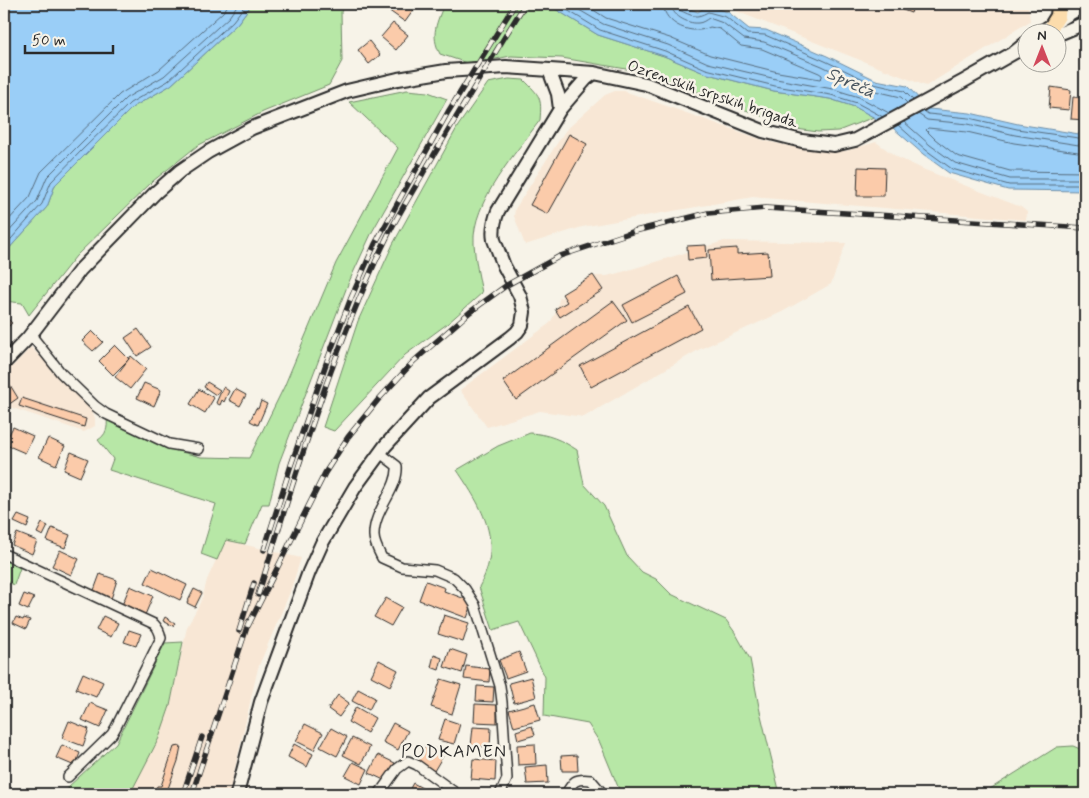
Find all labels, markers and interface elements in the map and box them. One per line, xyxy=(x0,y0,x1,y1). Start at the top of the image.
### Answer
scale bar xyxy=(25,22,112,54)
north arrow xyxy=(1016,22,1066,72)
text: N xyxy=(1037,27,1047,45)
text: 50 m xyxy=(32,31,66,51)
street label: Ozrenskih srpskih brigada xyxy=(624,55,801,135)
water label: Spreča xyxy=(823,62,879,104)
district label: PODKAMEN xyxy=(401,740,507,764)

